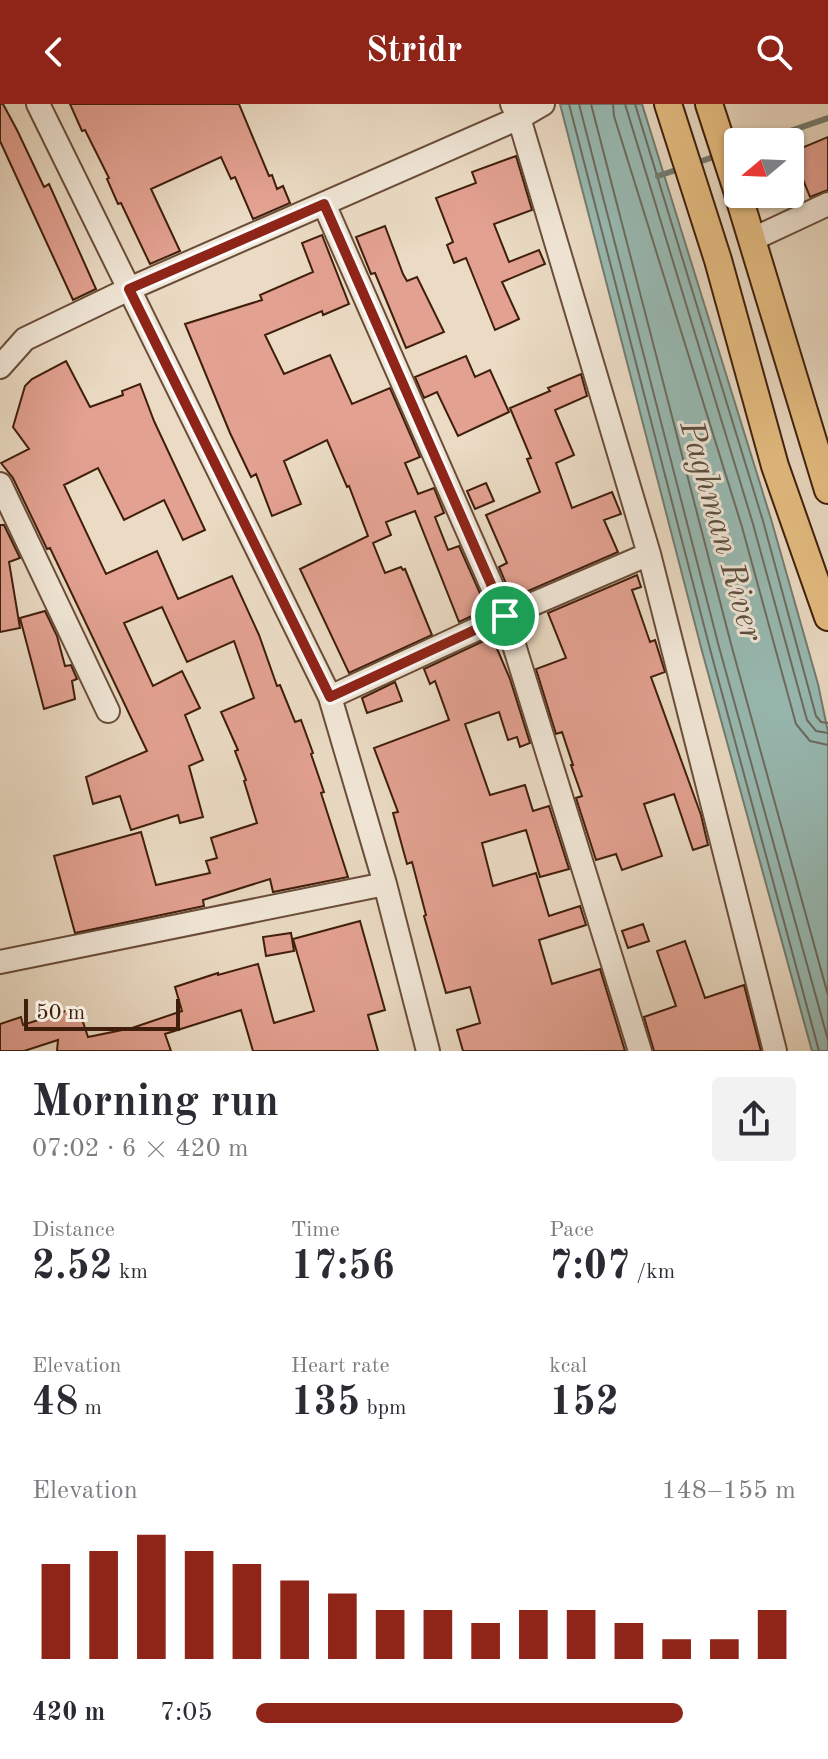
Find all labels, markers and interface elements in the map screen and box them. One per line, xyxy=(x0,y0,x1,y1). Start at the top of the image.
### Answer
icon: back xyxy=(32,30,76,74)
icon: search xyxy=(752,30,796,74)
text: Stridr xyxy=(366,34,462,70)
north arrow xyxy=(724,128,804,208)
map controls xyxy=(724,128,804,208)
water label: Paghman River xyxy=(672,416,768,646)
pin xyxy=(471,582,539,650)
icon: arrive xyxy=(483,594,527,638)
scale bar xyxy=(24,995,180,1031)
text: 50 m xyxy=(36,1002,85,1024)
button: share xyxy=(712,1077,796,1161)
text: Morning run xyxy=(32,1081,279,1125)
text: 07:02 · 6 × 420 m xyxy=(32,1136,249,1162)
text: Distance xyxy=(32,1219,115,1241)
text: Time xyxy=(291,1219,340,1241)
text: Pace xyxy=(549,1219,594,1241)
text: 2.52 xyxy=(32,1248,113,1288)
text: 17:56 xyxy=(291,1248,395,1288)
text: 7:07 xyxy=(549,1248,630,1288)
text: km xyxy=(113,1261,148,1283)
text: /km xyxy=(630,1261,675,1283)
text: Elevation xyxy=(32,1355,122,1377)
text: Heart rate xyxy=(291,1355,390,1377)
text: kcal xyxy=(549,1355,587,1377)
text: 48 xyxy=(32,1384,78,1424)
text: 135 xyxy=(291,1384,360,1424)
text: 152 xyxy=(549,1384,619,1424)
text: m xyxy=(78,1397,102,1419)
text: bpm xyxy=(360,1397,407,1419)
text: Elevation xyxy=(32,1478,138,1504)
text: 148–155 m xyxy=(661,1478,796,1504)
text: 420 m xyxy=(32,1700,105,1726)
text: 7:05 xyxy=(160,1700,213,1726)

